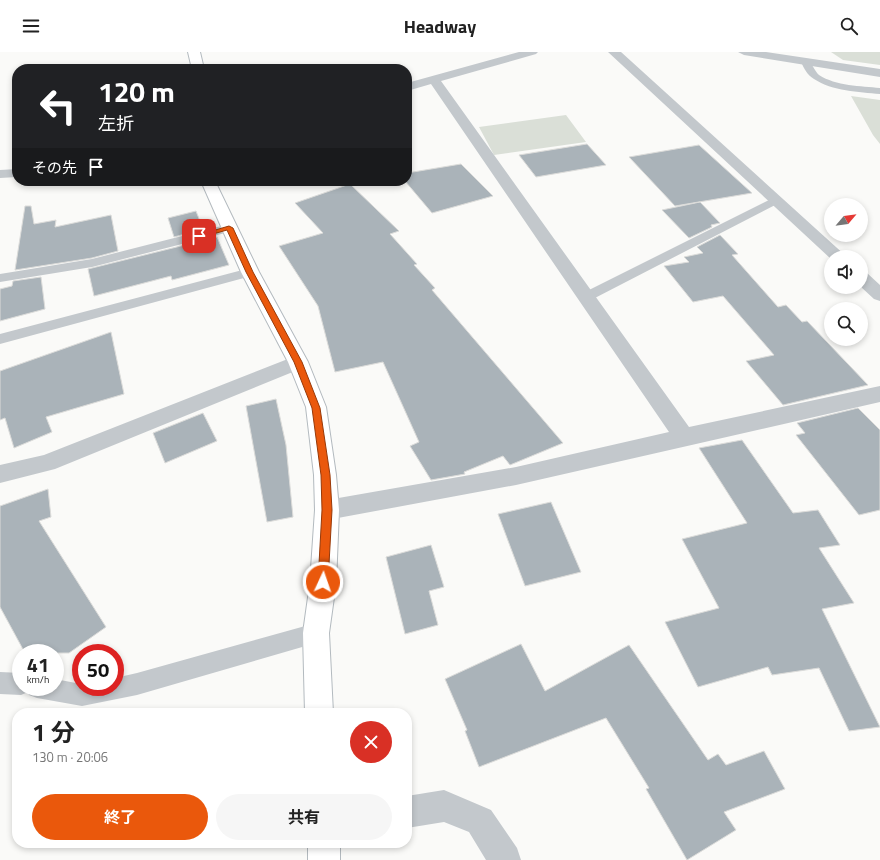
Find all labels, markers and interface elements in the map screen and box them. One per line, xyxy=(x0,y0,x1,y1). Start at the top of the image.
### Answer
text: Headway xyxy=(404,13,476,40)
icon: menu xyxy=(20,15,42,37)
icon: search xyxy=(838,15,860,37)
text: 120 m xyxy=(98,70,175,113)
icon: left xyxy=(32,80,84,132)
text: 左折 xyxy=(98,110,134,137)
text: その先 xyxy=(32,156,77,179)
icon: arrive xyxy=(85,156,107,178)
north arrow xyxy=(824,198,868,242)
map controls xyxy=(824,198,868,346)
pin xyxy=(182,219,216,253)
icon: arrive xyxy=(188,225,210,247)
button: sound xyxy=(824,250,868,294)
button: search xyxy=(824,302,868,346)
position arrow xyxy=(302,561,344,603)
speed limit sign: 50 xyxy=(72,644,124,696)
text: 41 xyxy=(27,649,49,680)
text: km/h xyxy=(27,672,49,687)
text: 1 分 xyxy=(32,714,75,750)
button: close xyxy=(350,721,392,763)
text: 130 m · 20:06 xyxy=(32,747,108,767)
button: 終了 xyxy=(32,794,208,840)
button: 共有 xyxy=(216,794,392,840)

